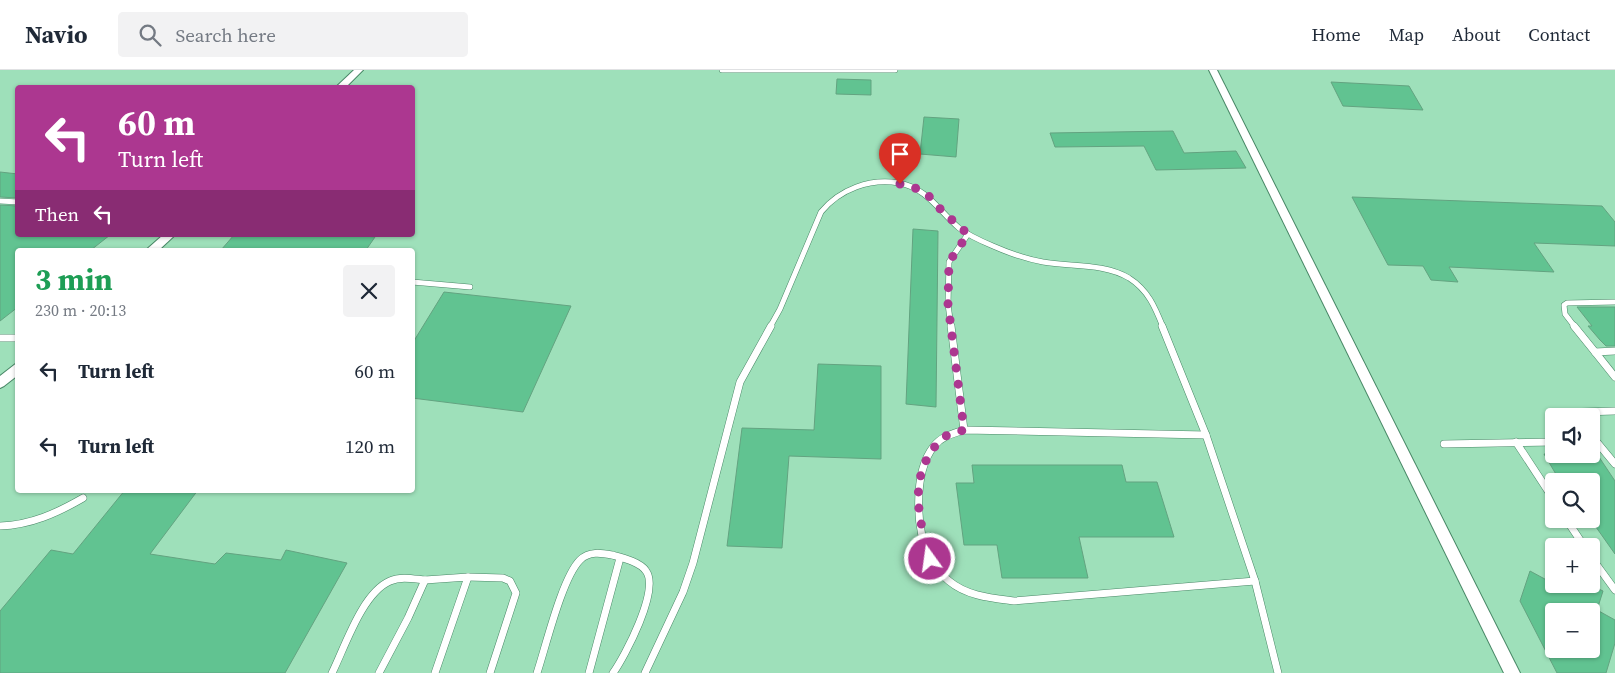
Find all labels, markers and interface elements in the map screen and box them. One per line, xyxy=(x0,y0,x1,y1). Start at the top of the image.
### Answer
search box xyxy=(118,12,468,57)
text: Navio xyxy=(25,18,88,51)
icon: search xyxy=(136,21,164,49)
text: Search here xyxy=(176,22,276,48)
text: Home xyxy=(1312,22,1361,47)
text: Map xyxy=(1389,22,1424,47)
text: About xyxy=(1452,22,1500,47)
text: Contact xyxy=(1528,22,1590,47)
text: 60 m xyxy=(118,99,195,147)
icon: left xyxy=(35,105,100,170)
pin xyxy=(879,133,921,184)
icon: arrive xyxy=(886,140,914,168)
text: Turn left xyxy=(118,144,203,174)
icon: left xyxy=(89,200,117,228)
text: Then xyxy=(35,201,79,227)
text: 3 min xyxy=(35,259,113,300)
button: close xyxy=(343,265,395,317)
text: 230 m · 20:13 xyxy=(35,299,126,321)
icon: left xyxy=(35,357,63,385)
text: Turn left xyxy=(78,358,154,384)
text: 60 m xyxy=(354,358,395,384)
map controls xyxy=(1545,408,1600,658)
button: sound xyxy=(1545,408,1600,463)
icon: left xyxy=(35,432,63,460)
text: Turn left xyxy=(78,433,154,459)
text: 120 m xyxy=(345,433,395,459)
button: search xyxy=(1545,473,1600,528)
position arrow xyxy=(903,532,955,584)
button: + xyxy=(1545,538,1600,593)
button: − xyxy=(1545,603,1600,658)

